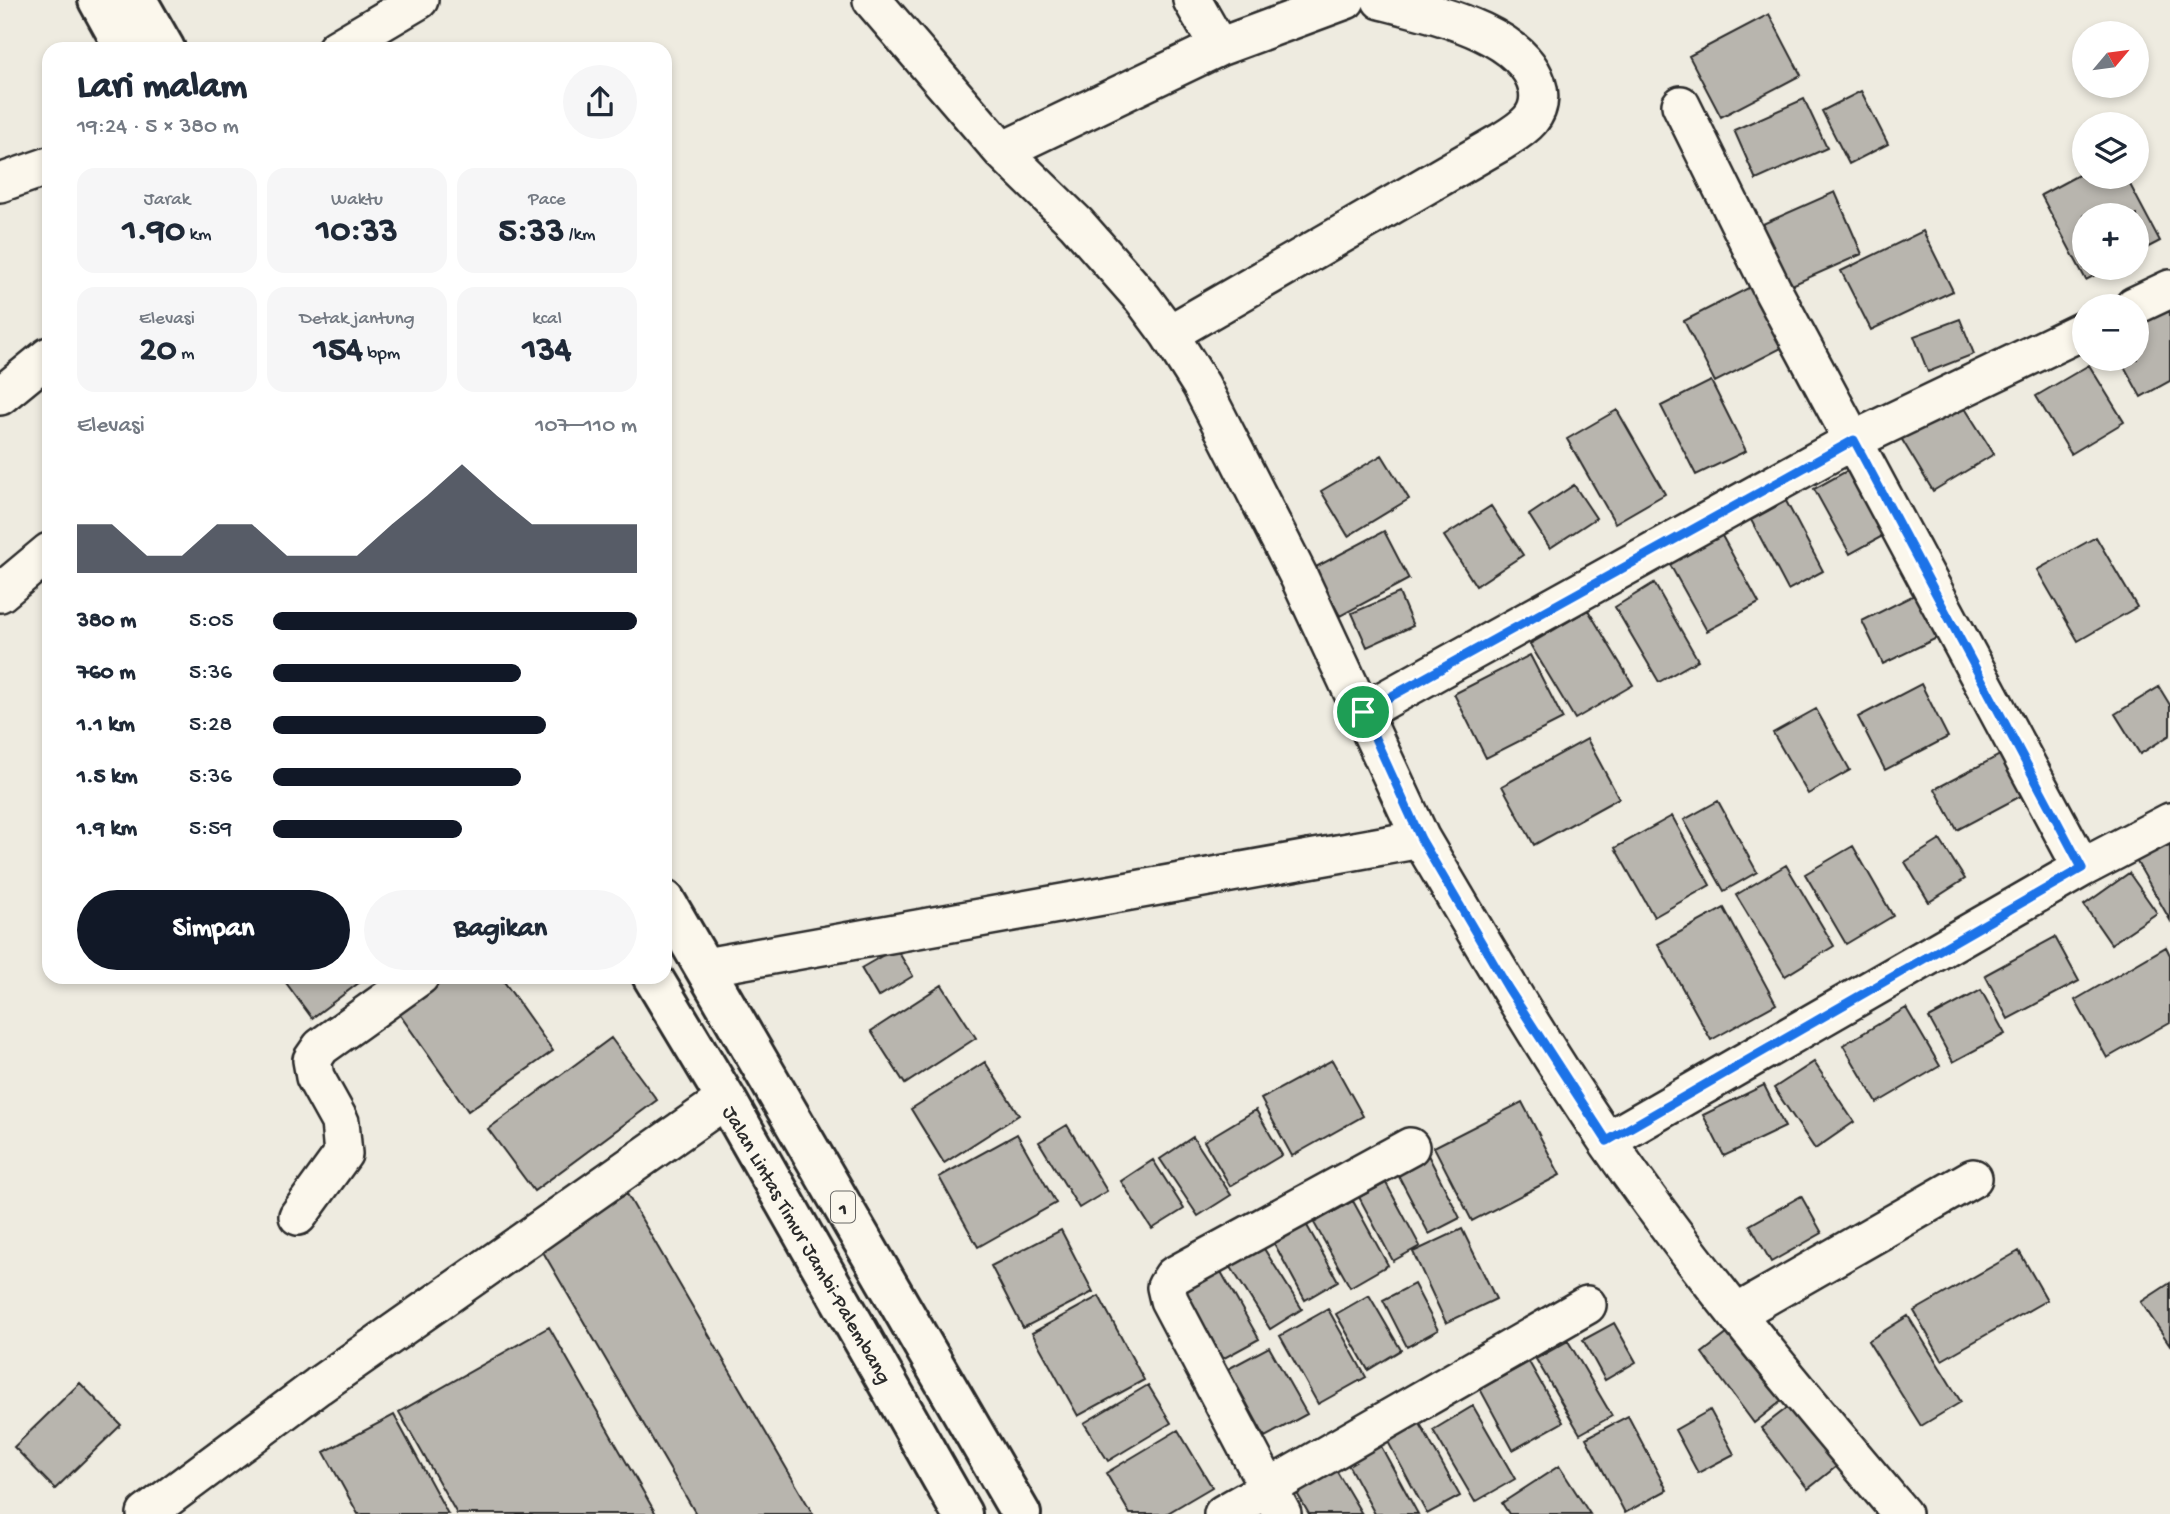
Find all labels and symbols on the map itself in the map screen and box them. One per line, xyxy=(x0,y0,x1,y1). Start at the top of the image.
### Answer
north arrow xyxy=(2072,21,2149,98)
pin xyxy=(1333,682,1393,742)
street label: Jalan Lintas Timur Jambi-Palembang xyxy=(715,1102,895,1389)
road number: 1 xyxy=(831,1191,855,1222)

